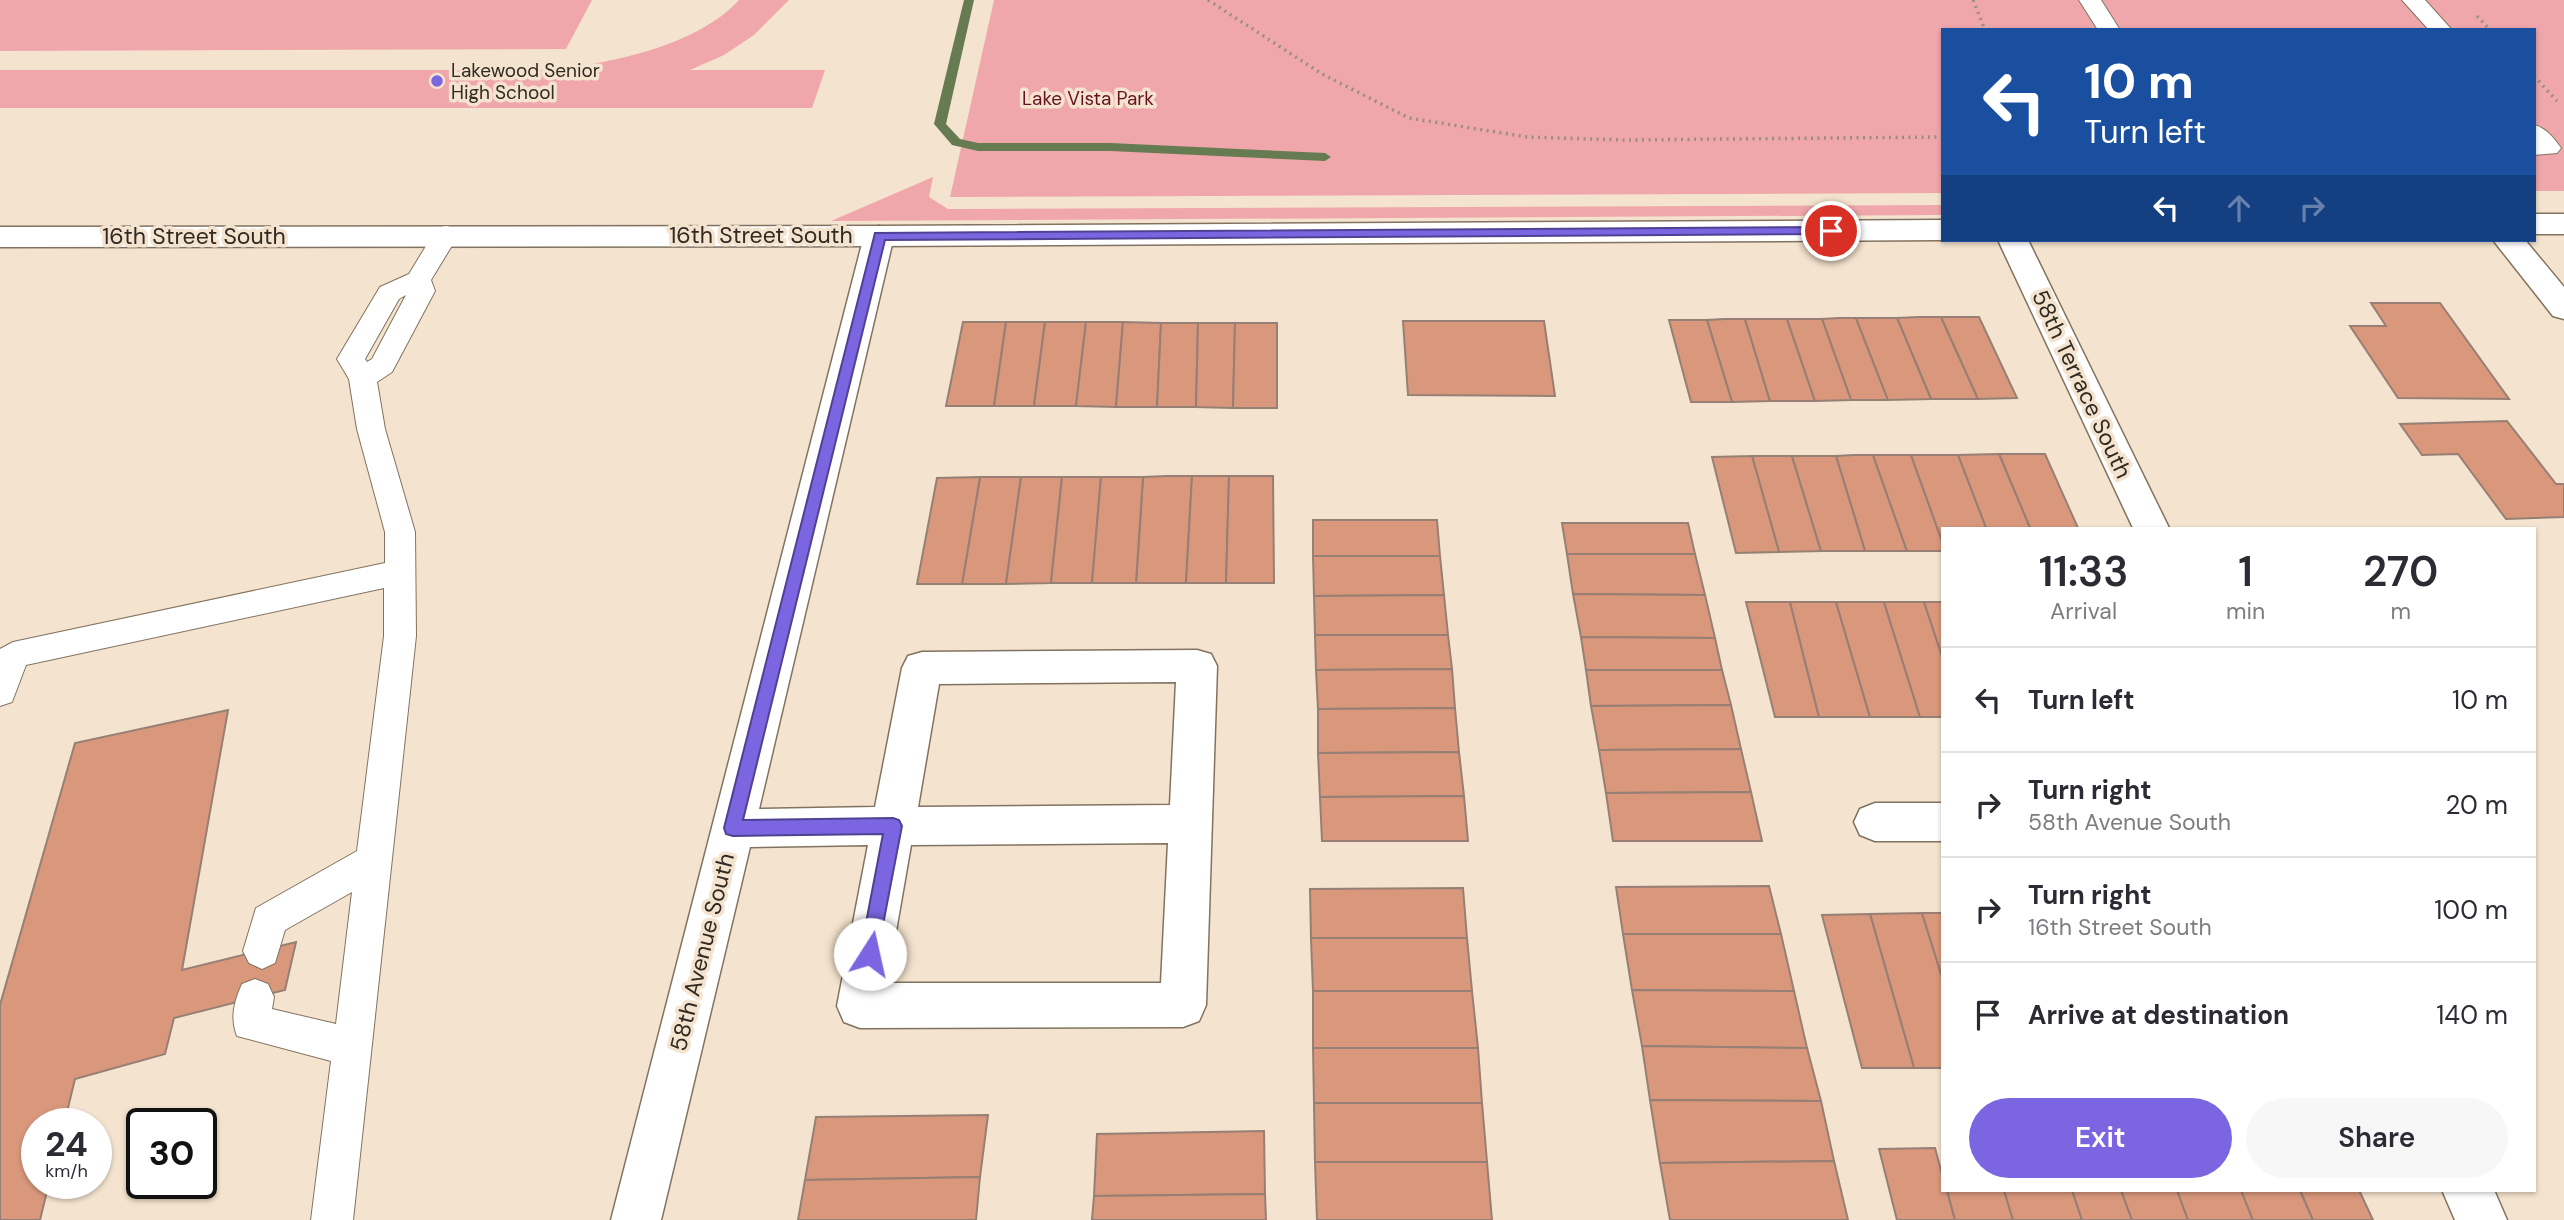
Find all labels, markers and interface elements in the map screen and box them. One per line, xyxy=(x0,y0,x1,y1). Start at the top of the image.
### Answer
text: 10 m xyxy=(2084,49,2194,113)
icon: left xyxy=(1969,56,2060,147)
place label: Lakewood Senior High School xyxy=(451,58,600,105)
marker: Lakewood Senior High School xyxy=(429,73,445,89)
park label: Lake Vista Park xyxy=(1022,86,1154,111)
text: Turn left xyxy=(2084,111,2206,153)
icon: left xyxy=(2147,189,2185,227)
icon: ahead xyxy=(2220,189,2258,227)
icon: right xyxy=(2293,189,2331,227)
pin xyxy=(1801,201,1861,261)
icon: arrive xyxy=(1812,212,1850,250)
street label: 16th Street South xyxy=(669,220,853,250)
street label: 16th Street South xyxy=(102,221,286,251)
street label: 58th Terrace South xyxy=(2025,285,2139,483)
text: 11:33 xyxy=(2039,544,2128,599)
text: 1 xyxy=(2238,544,2253,599)
text: 270 xyxy=(2363,544,2438,599)
text: Arrival xyxy=(2050,596,2117,626)
text: min xyxy=(2226,596,2265,626)
text: m xyxy=(2390,596,2411,626)
icon: left xyxy=(1969,681,2007,719)
text: Turn left xyxy=(2028,683,2135,717)
text: 10 m xyxy=(2452,683,2508,717)
text: Turn right xyxy=(2028,773,2152,807)
icon: right xyxy=(1969,786,2007,824)
text: 20 m xyxy=(2445,788,2508,822)
text: 58th Avenue South xyxy=(2028,807,2231,837)
street label: 58th Avenue South xyxy=(663,850,741,1054)
text: Turn right xyxy=(2028,878,2152,912)
icon: right xyxy=(1969,891,2007,929)
text: 100 m xyxy=(2434,893,2508,927)
text: 16th Street South xyxy=(2028,912,2212,942)
position arrow xyxy=(833,917,907,991)
icon: arrive xyxy=(1969,996,2007,1034)
text: Arrive at destination xyxy=(2028,998,2289,1032)
text: 140 m xyxy=(2436,998,2508,1032)
button: Exit xyxy=(1969,1098,2232,1178)
button: Share xyxy=(2246,1098,2508,1178)
speed limit sign: 30 xyxy=(126,1108,217,1199)
text: 24 xyxy=(45,1121,88,1167)
text: km/h xyxy=(45,1159,88,1183)

